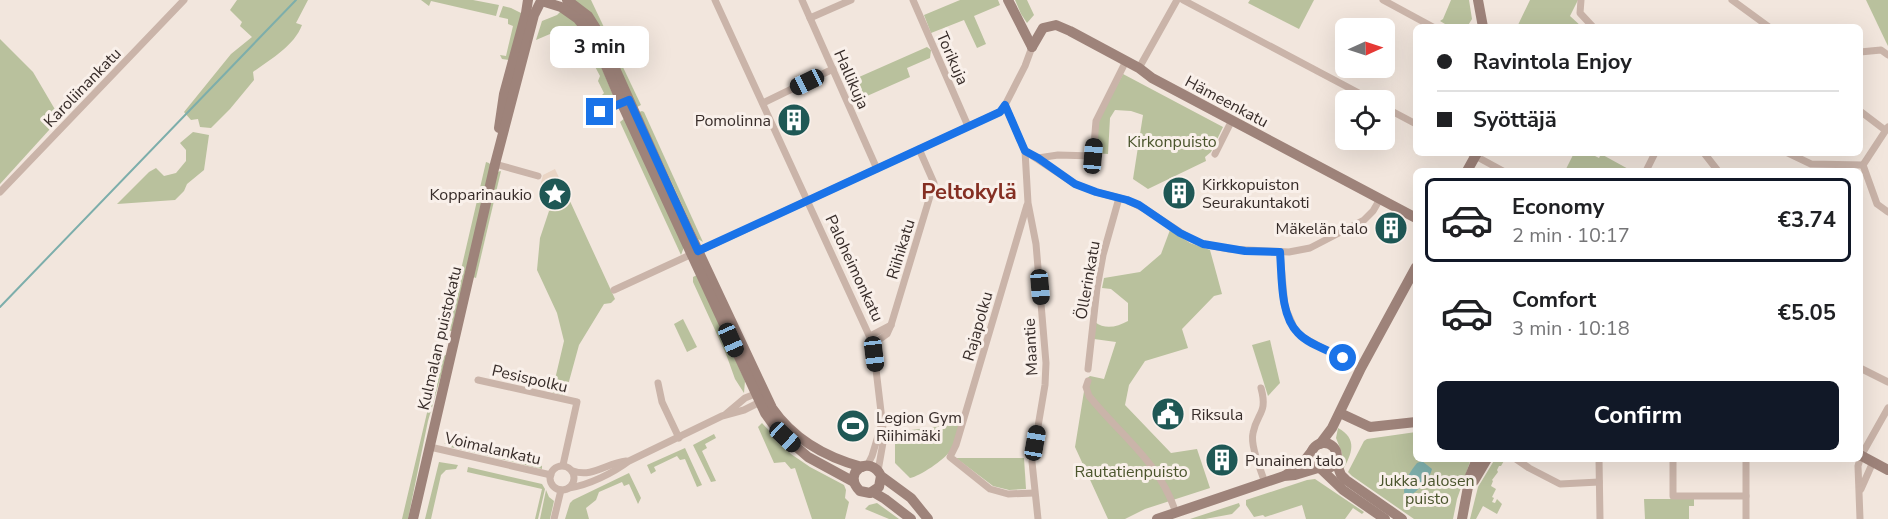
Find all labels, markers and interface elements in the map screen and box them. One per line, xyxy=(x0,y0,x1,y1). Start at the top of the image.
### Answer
north arrow xyxy=(1335,18,1395,78)
map controls xyxy=(1335,18,1395,150)
callout: 3 min xyxy=(550,25,650,67)
street label: Torikuja xyxy=(931,28,974,88)
text: 3 min xyxy=(574,33,625,60)
street label: Karoliinankatu xyxy=(39,43,126,132)
street label: Hallikuja xyxy=(828,46,874,113)
text: Ravintola Enjoy xyxy=(1473,47,1632,77)
car xyxy=(787,66,827,98)
street label: Hämeenkatu xyxy=(1181,71,1272,133)
button: locate xyxy=(1335,90,1395,150)
route end xyxy=(586,98,613,125)
building icon: Pomolinna xyxy=(776,102,812,138)
text: Syöttäjä xyxy=(1473,105,1557,135)
place label: Pomolinna xyxy=(695,110,771,132)
park label: Kirkonpuisto xyxy=(1127,131,1217,153)
car xyxy=(1082,137,1104,175)
place label: Kirkkopuiston Seurakuntakoti xyxy=(1202,174,1310,214)
building icon: Kirkkopuiston Seurakuntakoti xyxy=(1161,175,1197,211)
place icon: Kopparinaukio xyxy=(537,176,573,212)
district label: Peltokylä xyxy=(921,177,1017,207)
place label: Kopparinaukio xyxy=(430,184,532,206)
text: Economy xyxy=(1512,192,1604,222)
icon: car xyxy=(1440,193,1494,247)
text: €3.74 xyxy=(1778,205,1836,235)
building icon: Mäkelän talo xyxy=(1373,210,1409,246)
street label: Paloheimonkatu xyxy=(820,211,889,326)
street label: Riihikatu xyxy=(881,216,921,282)
place label: Mäkelän talo xyxy=(1275,218,1368,240)
text: 2 min · 10:17 xyxy=(1512,222,1630,249)
street label: Öllerinkatu xyxy=(1070,239,1106,321)
street label: Kulmalan puistokatu xyxy=(413,264,467,412)
car xyxy=(1029,268,1051,306)
text: Comfort xyxy=(1512,285,1596,315)
icon: car xyxy=(1440,286,1494,340)
street label: Rajapolku xyxy=(958,289,998,364)
text: €5.05 xyxy=(1778,298,1836,328)
text: 3 min · 10:18 xyxy=(1512,315,1630,342)
street label: Maantie xyxy=(1019,318,1043,376)
car xyxy=(715,320,747,360)
car xyxy=(863,335,885,373)
route start xyxy=(1329,344,1356,371)
street label: Pesispolku xyxy=(490,360,570,398)
button: Confirm xyxy=(1437,381,1839,450)
public building icon: Riksula xyxy=(1150,396,1186,432)
place label: Riksula xyxy=(1191,404,1243,426)
place label: Legion Gym Riihimäki xyxy=(876,407,962,447)
sports icon: Legion Gym Riihimäki xyxy=(835,408,871,444)
car xyxy=(766,418,804,456)
car xyxy=(1023,424,1047,462)
street label: Voimalankatu xyxy=(442,427,543,471)
building icon: Punainen talo xyxy=(1204,442,1240,478)
place label: Punainen talo xyxy=(1245,450,1344,472)
park label: Rautatienpuisto xyxy=(1074,461,1188,483)
park label: Jukka Jalosen puisto xyxy=(1378,470,1475,510)

